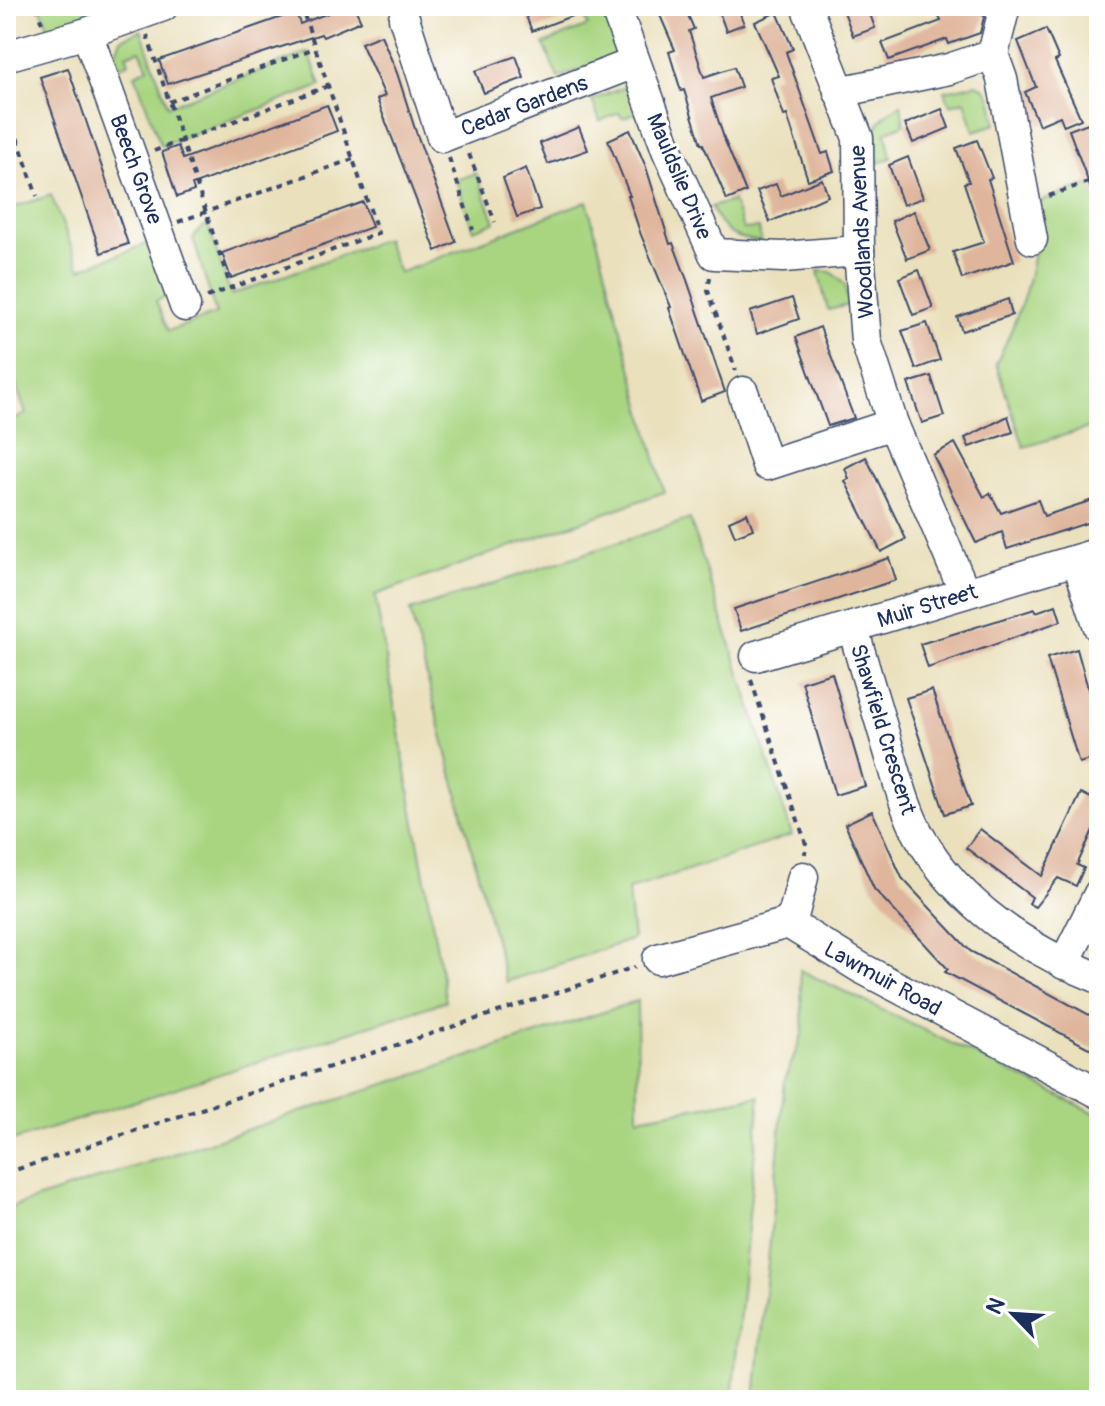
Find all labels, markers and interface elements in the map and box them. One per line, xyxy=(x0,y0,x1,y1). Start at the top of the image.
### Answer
street label: Cedar Gardens xyxy=(457,69,592,143)
street label: Mauldslie Drive xyxy=(640,109,718,244)
street label: Beech Grove xyxy=(103,111,169,228)
street label: Woodlands Avenue xyxy=(843,144,881,319)
street label: Muir Street xyxy=(874,577,981,634)
street label: Shawfield Crescent xyxy=(844,641,922,818)
street label: Lawmuir Road xyxy=(819,935,946,1023)
north arrow xyxy=(973,1274,1053,1354)
text: N xyxy=(980,1293,1012,1319)

